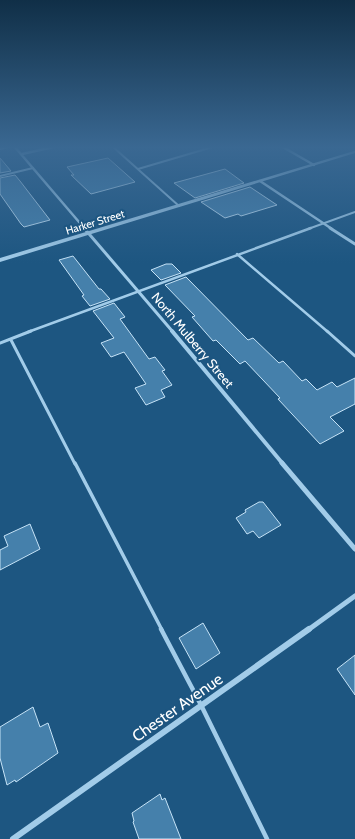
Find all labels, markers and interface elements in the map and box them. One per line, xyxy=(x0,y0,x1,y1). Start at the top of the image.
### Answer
street label: Harker Street xyxy=(64,206,126,238)
street label: North Mulberry Street xyxy=(148,289,238,392)
street label: Chester Avenue xyxy=(128,669,226,746)

